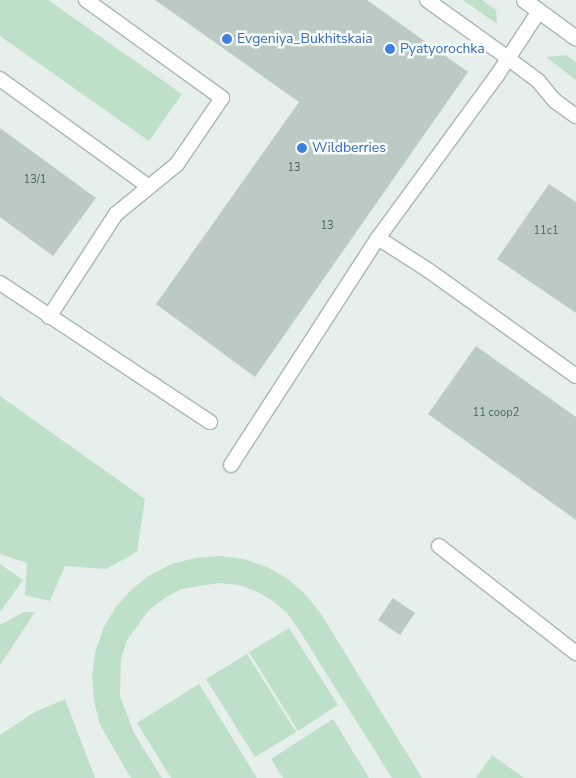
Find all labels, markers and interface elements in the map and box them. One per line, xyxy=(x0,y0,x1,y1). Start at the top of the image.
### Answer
place label: Evgeniya_Bukhitskaia xyxy=(237,31,373,47)
marker: Evgeniya_Bukhitskaia xyxy=(221,33,233,45)
place label: Pyatyorochka xyxy=(400,41,485,57)
marker: Pyatyorochka xyxy=(384,43,396,55)
place label: Wildberries xyxy=(312,140,386,156)
marker: Wildberries xyxy=(296,142,308,154)
house number: 13 xyxy=(287,161,301,175)
house number: 13/1 xyxy=(24,173,46,187)
house number: 13 xyxy=(320,219,334,233)
house number: 11с1 xyxy=(533,224,559,238)
house number: 11 соор2 xyxy=(473,406,519,420)

